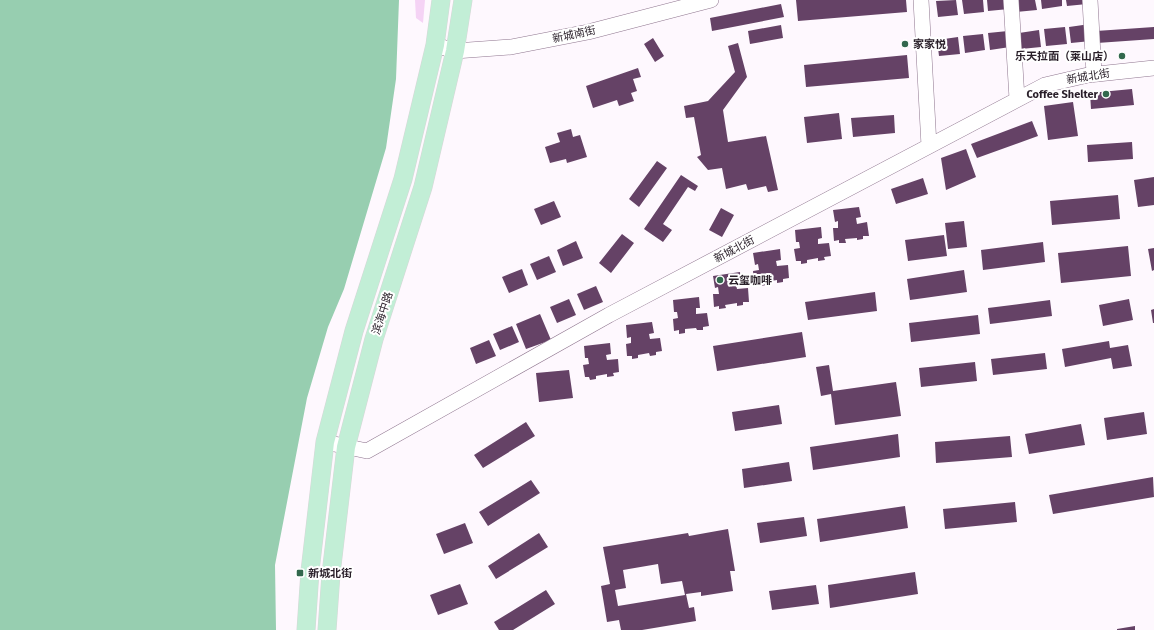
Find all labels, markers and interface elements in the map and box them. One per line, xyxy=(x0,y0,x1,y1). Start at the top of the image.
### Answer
street label: 新城南街 xyxy=(551,24,597,45)
place label: 家家悦 xyxy=(913,38,946,51)
marker: 家家悦 xyxy=(900,39,910,49)
place label: 乐天拉面（莱山店） xyxy=(1015,50,1114,63)
marker: 乐天拉面（莱山店） xyxy=(1117,51,1127,61)
street label: 新城北街 xyxy=(1065,67,1111,86)
place label: Coffee Shelter xyxy=(1026,88,1099,101)
marker: Coffee Shelter xyxy=(1101,89,1111,99)
street label: 新城北街 xyxy=(712,233,757,266)
place label: 云玺咖啡 xyxy=(728,274,772,287)
marker: 云玺咖啡 xyxy=(715,275,725,285)
street label: 滨海中路 xyxy=(369,290,395,336)
place label: 新城北街 xyxy=(308,567,352,580)
marker: 新城北街 xyxy=(295,568,305,578)

